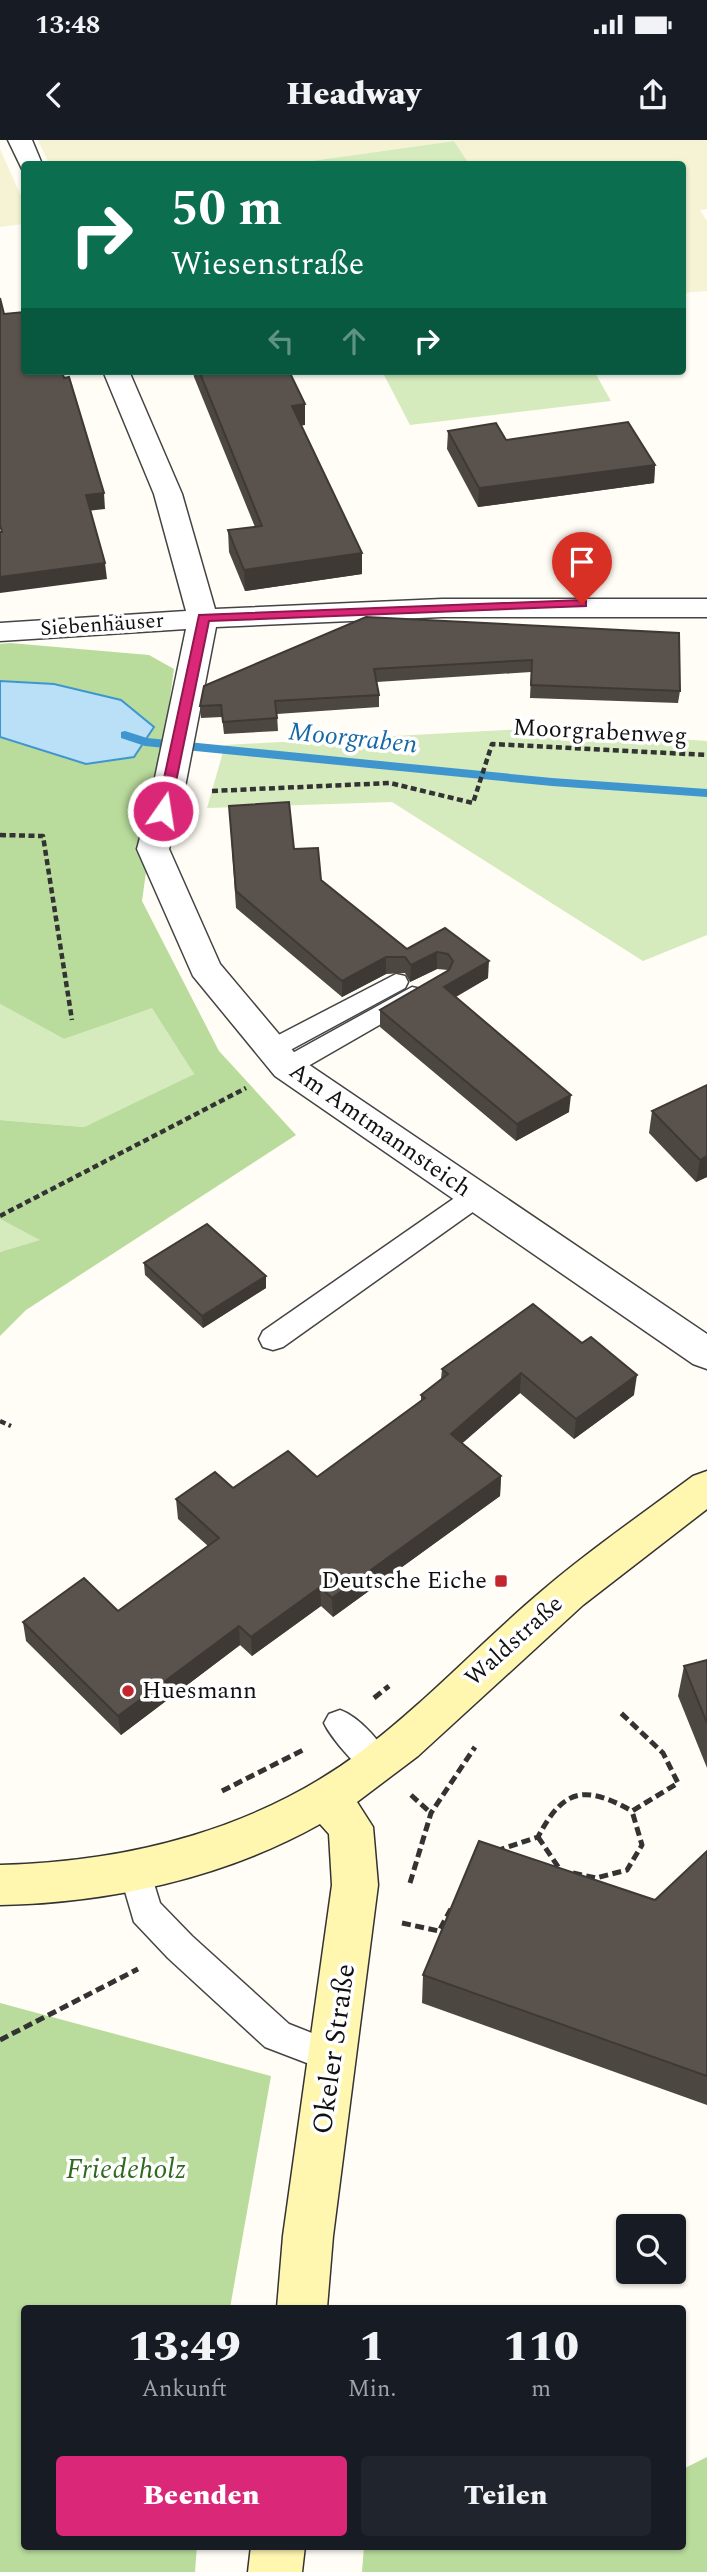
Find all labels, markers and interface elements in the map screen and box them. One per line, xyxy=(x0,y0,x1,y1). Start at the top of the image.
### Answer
text: 13:48 xyxy=(35,5,100,45)
text: Headway xyxy=(286,70,421,119)
icon: back xyxy=(35,76,73,114)
icon: share xyxy=(634,76,672,114)
text: 50 m xyxy=(171,172,282,247)
icon: right xyxy=(56,189,147,280)
text: Wiesenstraße xyxy=(171,240,364,289)
icon: left xyxy=(262,322,300,360)
icon: ahead xyxy=(335,322,373,360)
icon: right xyxy=(408,322,446,360)
pin xyxy=(552,532,612,604)
icon: arrive xyxy=(563,543,601,581)
street label: Siebenhäuser xyxy=(39,605,165,645)
street label: Moorgrabenweg xyxy=(512,709,688,755)
water label: Moorgraben xyxy=(287,711,420,765)
position arrow xyxy=(126,774,200,848)
street label: Am Amtmannsteich xyxy=(281,1053,479,1207)
place label: Deutsche Eiche xyxy=(321,1563,487,1599)
marker: Deutsche Eiche xyxy=(493,1573,509,1589)
street label: Waldstraße xyxy=(457,1587,571,1695)
place label: Huesmann xyxy=(142,1673,257,1709)
marker: Huesmann xyxy=(120,1683,136,1699)
street label: Okeler Straße xyxy=(301,1961,367,2137)
park label: Friedeholz xyxy=(66,2148,186,2191)
map controls xyxy=(616,2214,686,2284)
button: search xyxy=(616,2214,686,2284)
text: 13:49 xyxy=(128,2316,241,2379)
text: 1 xyxy=(359,2316,385,2379)
text: 110 xyxy=(503,2316,579,2379)
text: Ankunft xyxy=(142,2372,227,2407)
text: Min. xyxy=(348,2372,396,2407)
text: m xyxy=(531,2372,551,2407)
button: Beenden xyxy=(56,2456,347,2536)
button: Teilen xyxy=(361,2456,651,2536)

